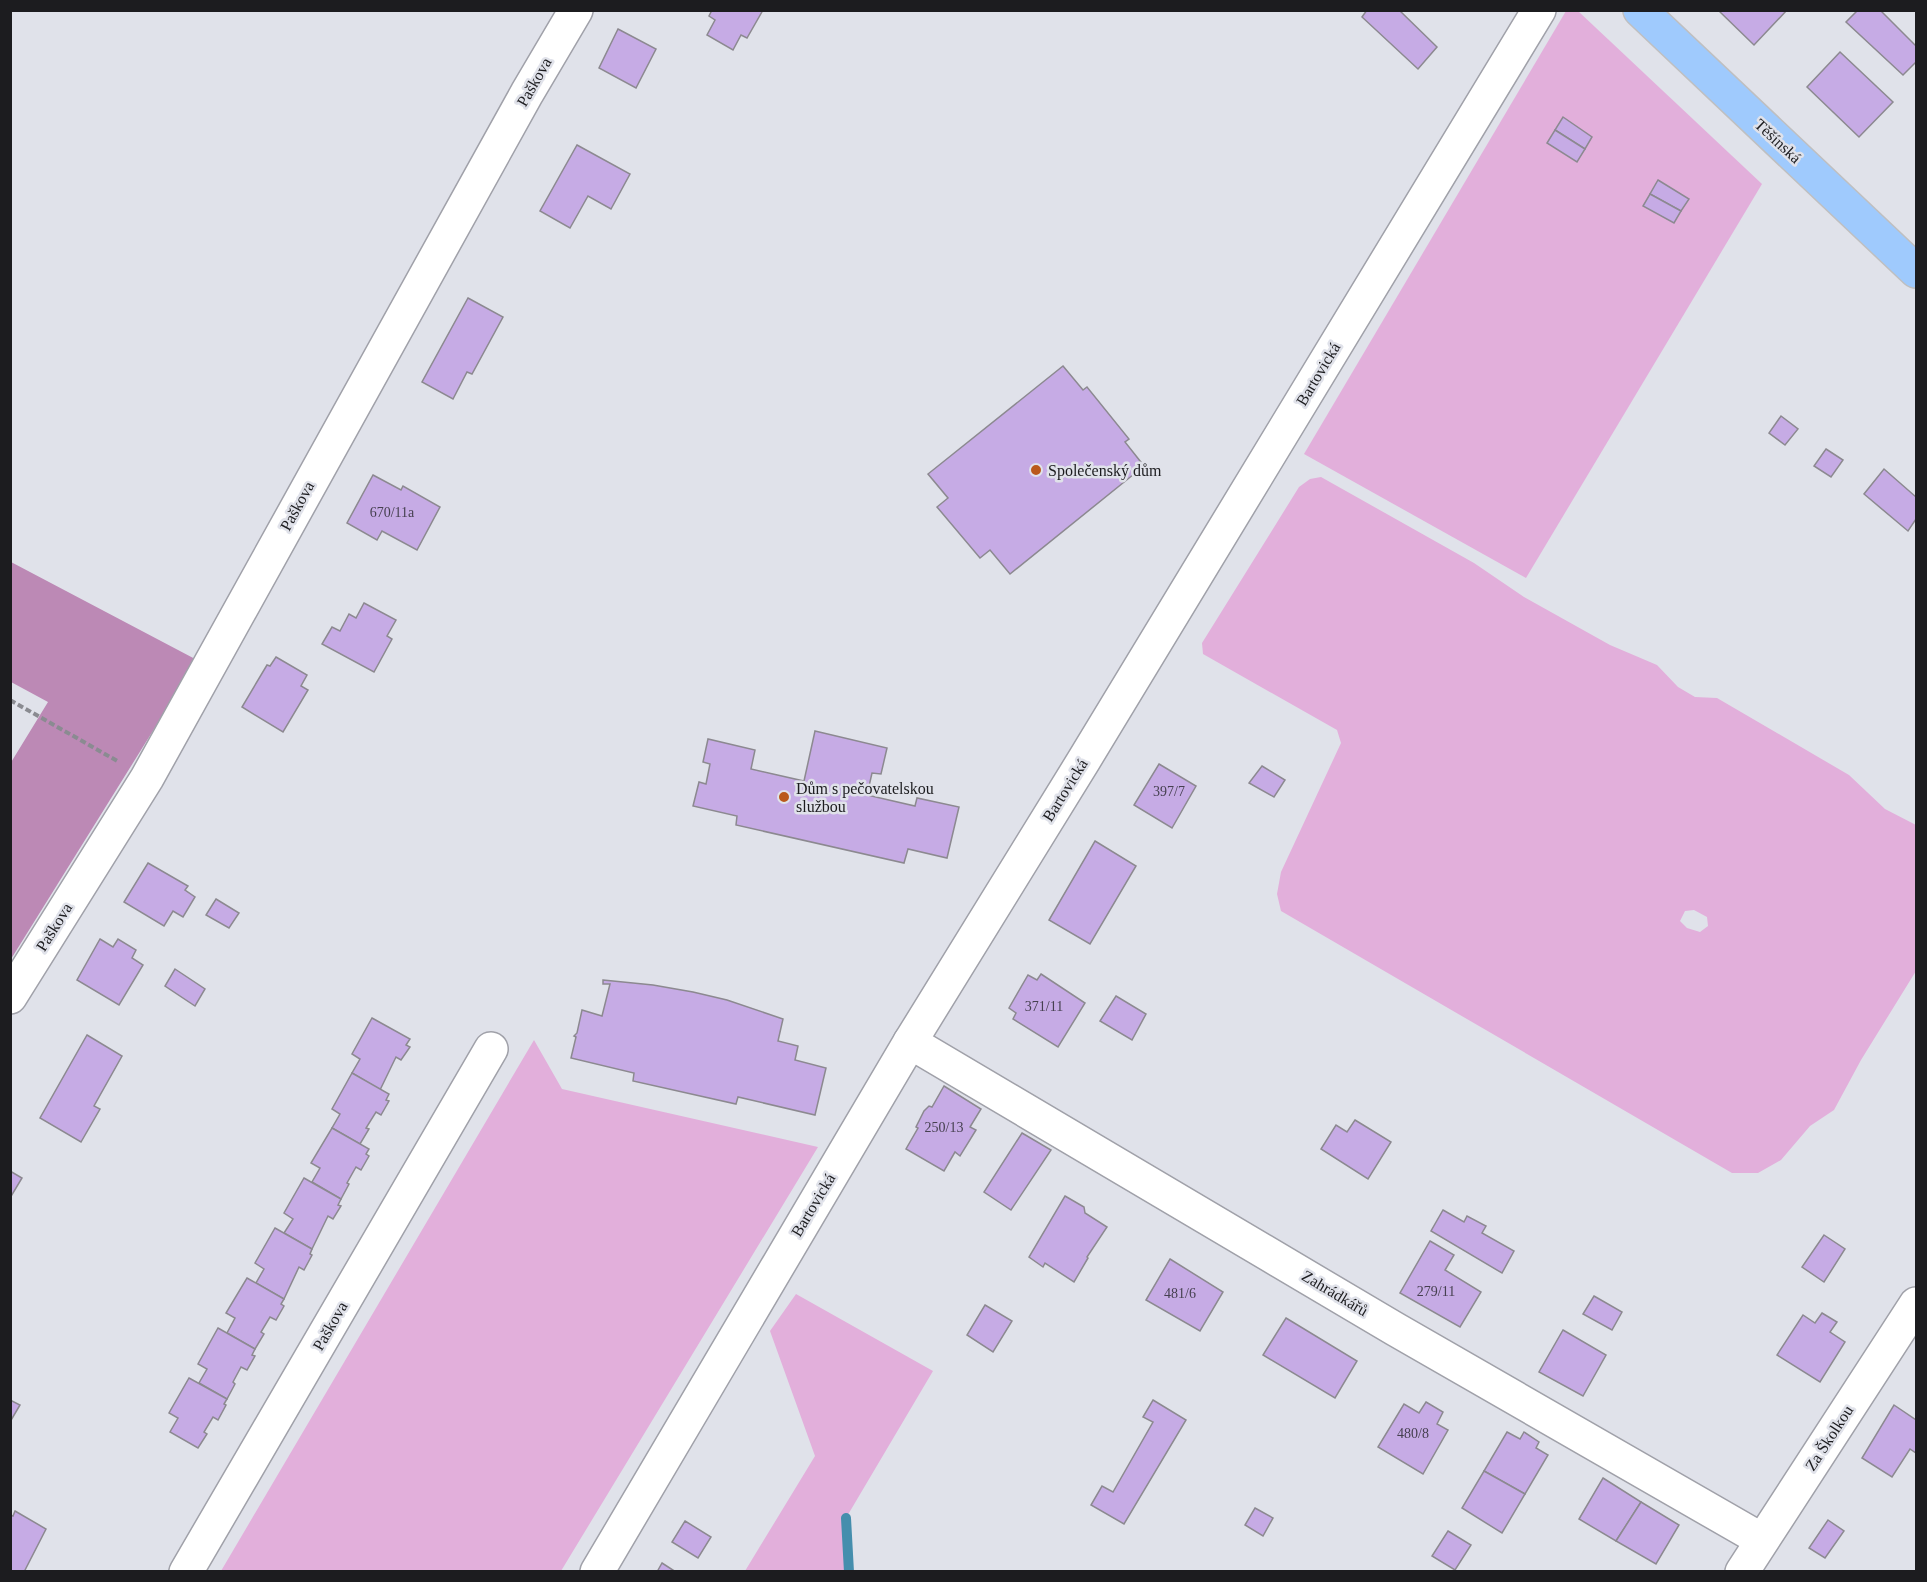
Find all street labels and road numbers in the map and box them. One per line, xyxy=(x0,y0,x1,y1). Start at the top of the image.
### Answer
street label: Paškova xyxy=(513,55,555,109)
street label: Těšínská xyxy=(1751,115,1805,167)
street label: Bartovická xyxy=(1293,340,1343,408)
street label: Paškova xyxy=(277,479,317,533)
street label: Bartovická xyxy=(1039,756,1091,824)
street label: Paškova xyxy=(33,900,75,954)
street label: Bartovická xyxy=(788,1171,838,1239)
street label: Zahrádkářů xyxy=(1299,1267,1371,1319)
street label: Paškova xyxy=(309,1299,351,1353)
street label: Za Školkou xyxy=(1801,1402,1856,1474)

